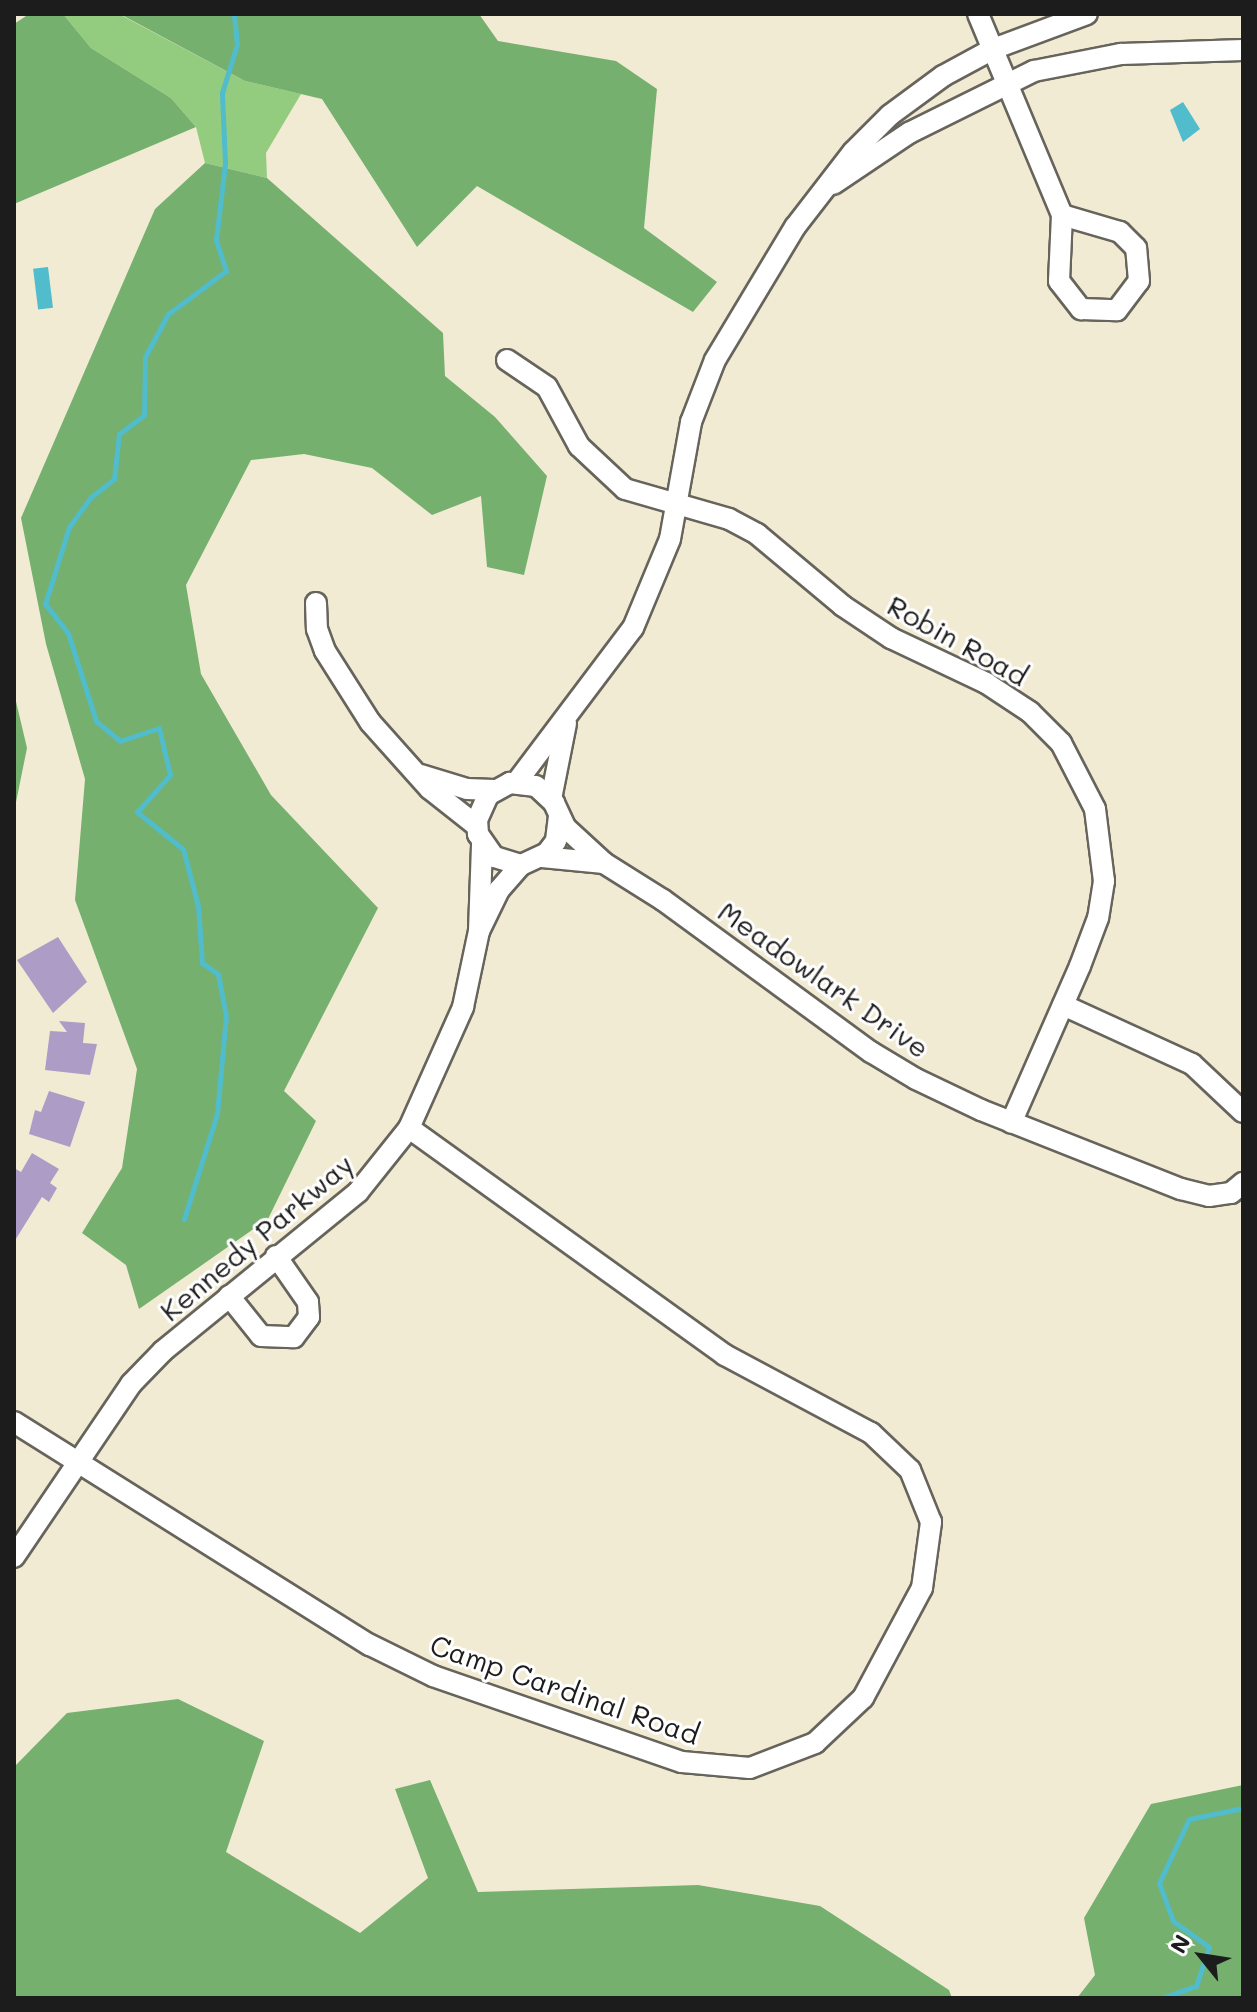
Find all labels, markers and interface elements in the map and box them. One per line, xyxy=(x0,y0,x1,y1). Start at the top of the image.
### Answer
street label: Robin Road xyxy=(882,588,1034,692)
street label: Meadowlark Drive xyxy=(712,894,936,1064)
street label: Kennedy Parkway xyxy=(153,1147,359,1327)
street label: Camp Cardinal Road xyxy=(426,1627,704,1751)
north arrow xyxy=(1161,1916,1241,1996)
text: N xyxy=(1163,1929,1197,1958)

